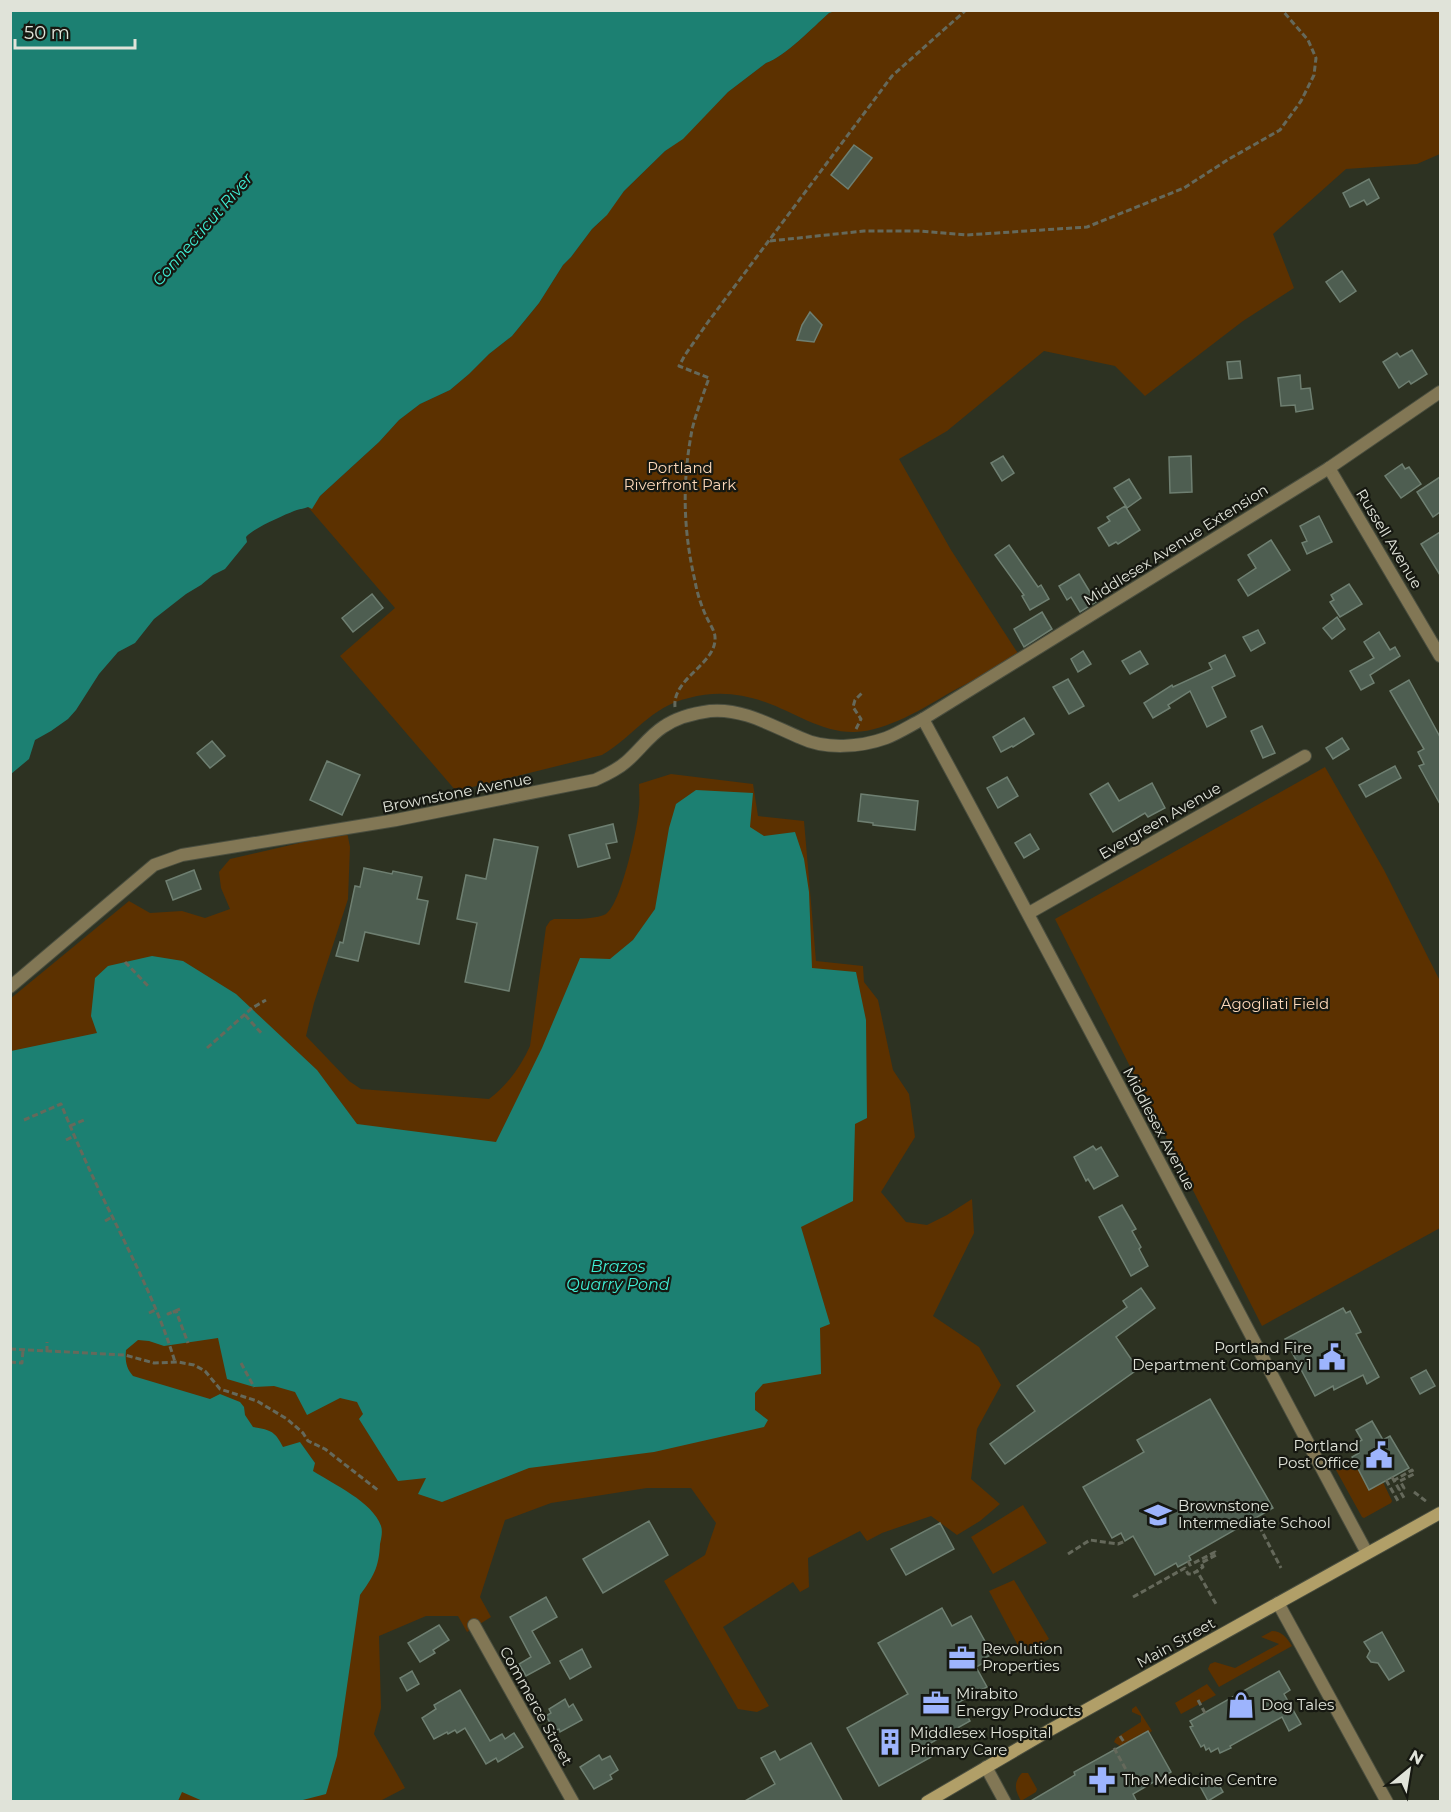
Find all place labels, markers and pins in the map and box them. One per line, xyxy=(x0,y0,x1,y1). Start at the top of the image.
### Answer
place label: Portland Fire Department Company 1 xyxy=(1132,1338,1312,1374)
public building icon: Portland Fire Department Company 1 xyxy=(1317,1342,1347,1372)
place label: Portland Post Office xyxy=(1278,1436,1359,1472)
public building icon: Portland Post Office xyxy=(1364,1440,1394,1470)
place label: Brownstone Intermediate School xyxy=(1178,1496,1331,1532)
school or university icon: Brownstone Intermediate School xyxy=(1143,1500,1173,1530)
place label: Revolution Properties xyxy=(982,1639,1063,1675)
office icon: Revolution Properties xyxy=(947,1643,977,1673)
place label: Mirabito Energy Products xyxy=(956,1684,1081,1720)
office icon: Mirabito Energy Products xyxy=(921,1688,951,1718)
shop icon: Dog Tales xyxy=(1226,1690,1256,1720)
place label: Dog Tales xyxy=(1261,1695,1334,1714)
place label: Middlesex Hospital Primary Care xyxy=(910,1723,1052,1759)
building icon: Middlesex Hospital Primary Care xyxy=(875,1727,905,1757)
pharmacy icon: The Medicine Centre xyxy=(1087,1765,1117,1795)
place label: The Medicine Centre xyxy=(1122,1770,1277,1789)

